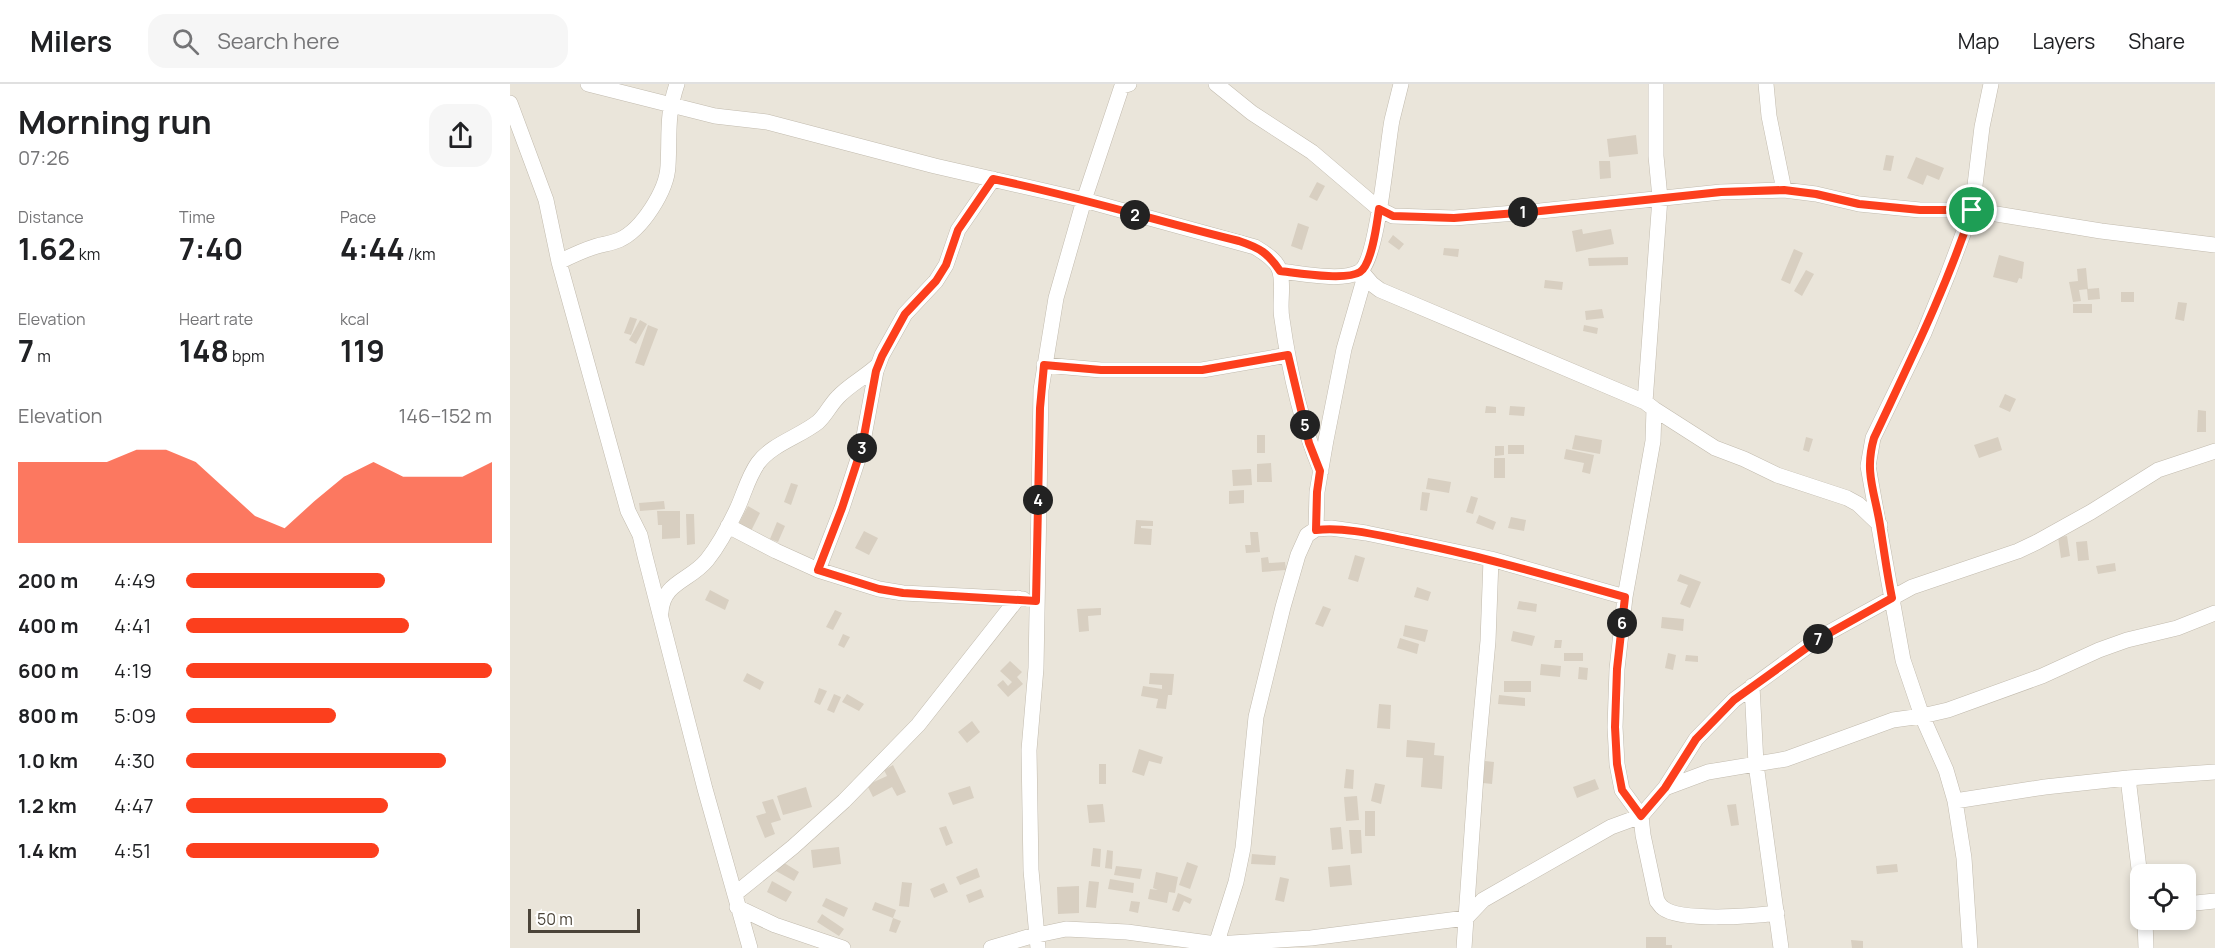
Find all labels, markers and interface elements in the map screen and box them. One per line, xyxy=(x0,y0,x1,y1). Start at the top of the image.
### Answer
search box xyxy=(148,14,568,68)
text: Milers xyxy=(30,22,112,60)
icon: search xyxy=(169,25,202,58)
text: Search here xyxy=(217,26,340,56)
text: Map xyxy=(1958,27,1999,55)
text: Layers xyxy=(2032,27,2095,55)
text: Share xyxy=(2128,27,2185,55)
text: Morning run xyxy=(18,99,212,144)
button: share xyxy=(429,104,492,167)
text: 07:26 xyxy=(18,144,70,171)
pin xyxy=(1946,184,1997,235)
icon: arrive xyxy=(1955,193,1988,226)
pin: 1 xyxy=(1508,197,1538,227)
pin: 2 xyxy=(1120,200,1150,230)
text: 1 xyxy=(1519,201,1527,223)
text: 2 xyxy=(1130,204,1140,226)
text: Distance xyxy=(18,206,84,228)
text: Time xyxy=(179,206,215,228)
text: Pace xyxy=(340,206,376,228)
text: 1.62 xyxy=(18,228,76,269)
text: 7:40 xyxy=(179,228,243,269)
text: 4:44 xyxy=(340,228,405,269)
text: km xyxy=(76,243,100,265)
text: /km xyxy=(405,243,436,265)
text: Elevation xyxy=(18,308,86,330)
text: Heart rate xyxy=(179,308,253,330)
text: kcal xyxy=(340,308,369,330)
text: 7 xyxy=(18,330,34,371)
text: 148 xyxy=(179,330,229,371)
text: 119 xyxy=(340,330,385,371)
text: m xyxy=(34,345,51,367)
text: bpm xyxy=(229,345,265,367)
text: Elevation xyxy=(18,402,102,429)
text: 146–152 m xyxy=(398,402,492,429)
pin: 5 xyxy=(1290,410,1320,440)
text: 5 xyxy=(1300,414,1310,436)
pin: 3 xyxy=(847,433,877,463)
text: 3 xyxy=(857,437,867,459)
pin: 4 xyxy=(1023,485,1053,515)
text: 4 xyxy=(1033,489,1043,511)
text: 200 m xyxy=(18,567,78,594)
text: 4:49 xyxy=(114,567,156,594)
pin: 6 xyxy=(1607,608,1637,638)
text: 400 m xyxy=(18,612,78,639)
text: 4:41 xyxy=(114,612,151,639)
text: 6 xyxy=(1617,612,1627,634)
pin: 7 xyxy=(1803,624,1833,654)
text: 7 xyxy=(1814,628,1822,650)
text: 600 m xyxy=(18,657,79,684)
text: 4:19 xyxy=(114,657,152,684)
text: 800 m xyxy=(18,702,79,729)
text: 5:09 xyxy=(114,702,156,729)
text: 1.0 km xyxy=(18,747,78,774)
text: 4:30 xyxy=(114,747,155,774)
text: 1.2 km xyxy=(18,792,77,819)
text: 4:47 xyxy=(114,792,154,819)
text: 1.4 km xyxy=(18,837,77,864)
text: 4:51 xyxy=(114,837,151,864)
map controls xyxy=(2130,864,2196,930)
button: locate xyxy=(2130,864,2196,930)
scale bar xyxy=(528,906,640,934)
text: 50 m xyxy=(537,908,573,930)

